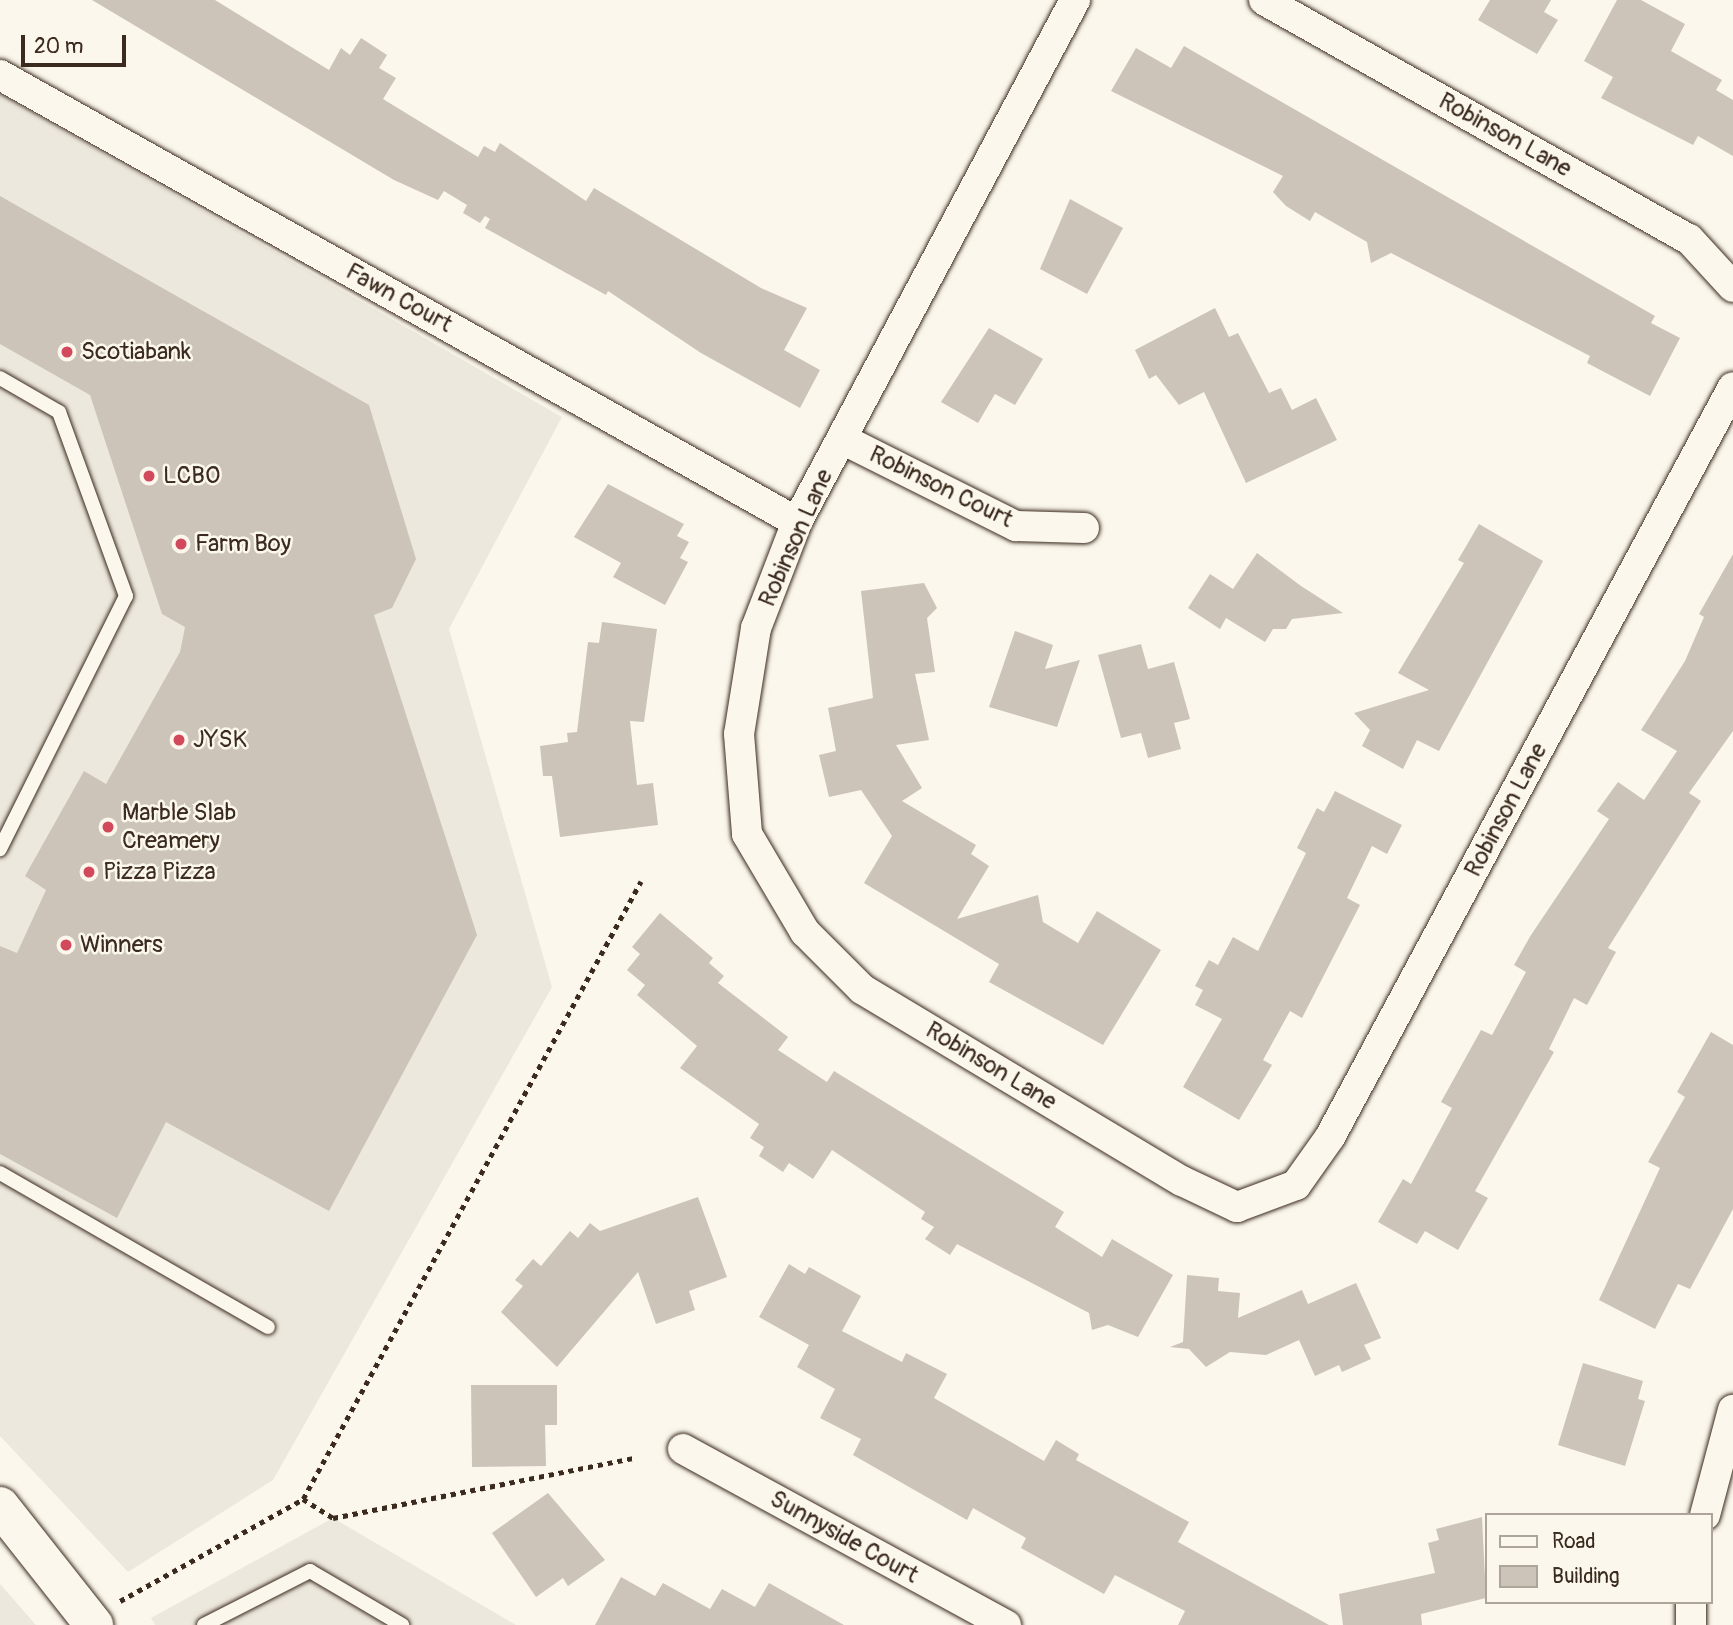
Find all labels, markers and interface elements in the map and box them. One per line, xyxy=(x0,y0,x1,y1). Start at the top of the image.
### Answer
scale bar xyxy=(24,21,130,65)
text: 20 m xyxy=(34,33,83,60)
street label: Robinson Lane xyxy=(1434,87,1576,183)
street label: Fawn Court xyxy=(341,257,457,339)
place label: Scotiabank xyxy=(81,338,191,366)
marker: Scotiabank xyxy=(59,344,75,360)
street label: Robinson Court xyxy=(865,440,1017,534)
place label: LCBO xyxy=(163,462,220,490)
street label: Robinson Lane xyxy=(753,465,839,611)
marker: LCBO xyxy=(141,468,157,484)
place label: Farm Boy xyxy=(195,530,291,558)
marker: Farm Boy xyxy=(173,536,189,552)
place label: JYSK xyxy=(193,726,247,754)
marker: JYSK xyxy=(171,732,187,748)
street label: Robinson Lane xyxy=(1459,738,1553,882)
place label: Marble Slab Creamery xyxy=(122,799,236,855)
marker: Marble Slab Creamery xyxy=(100,819,116,835)
place label: Pizza Pizza xyxy=(103,858,216,886)
marker: Pizza Pizza xyxy=(81,864,97,880)
place label: Winners xyxy=(80,931,163,959)
marker: Winners xyxy=(58,937,74,953)
street label: Robinson Lane xyxy=(920,1016,1062,1116)
street label: Sunnyside Court xyxy=(765,1484,923,1590)
legend xyxy=(1484,1513,1712,1604)
text: Road xyxy=(1552,1528,1596,1555)
text: Building xyxy=(1552,1563,1619,1590)

